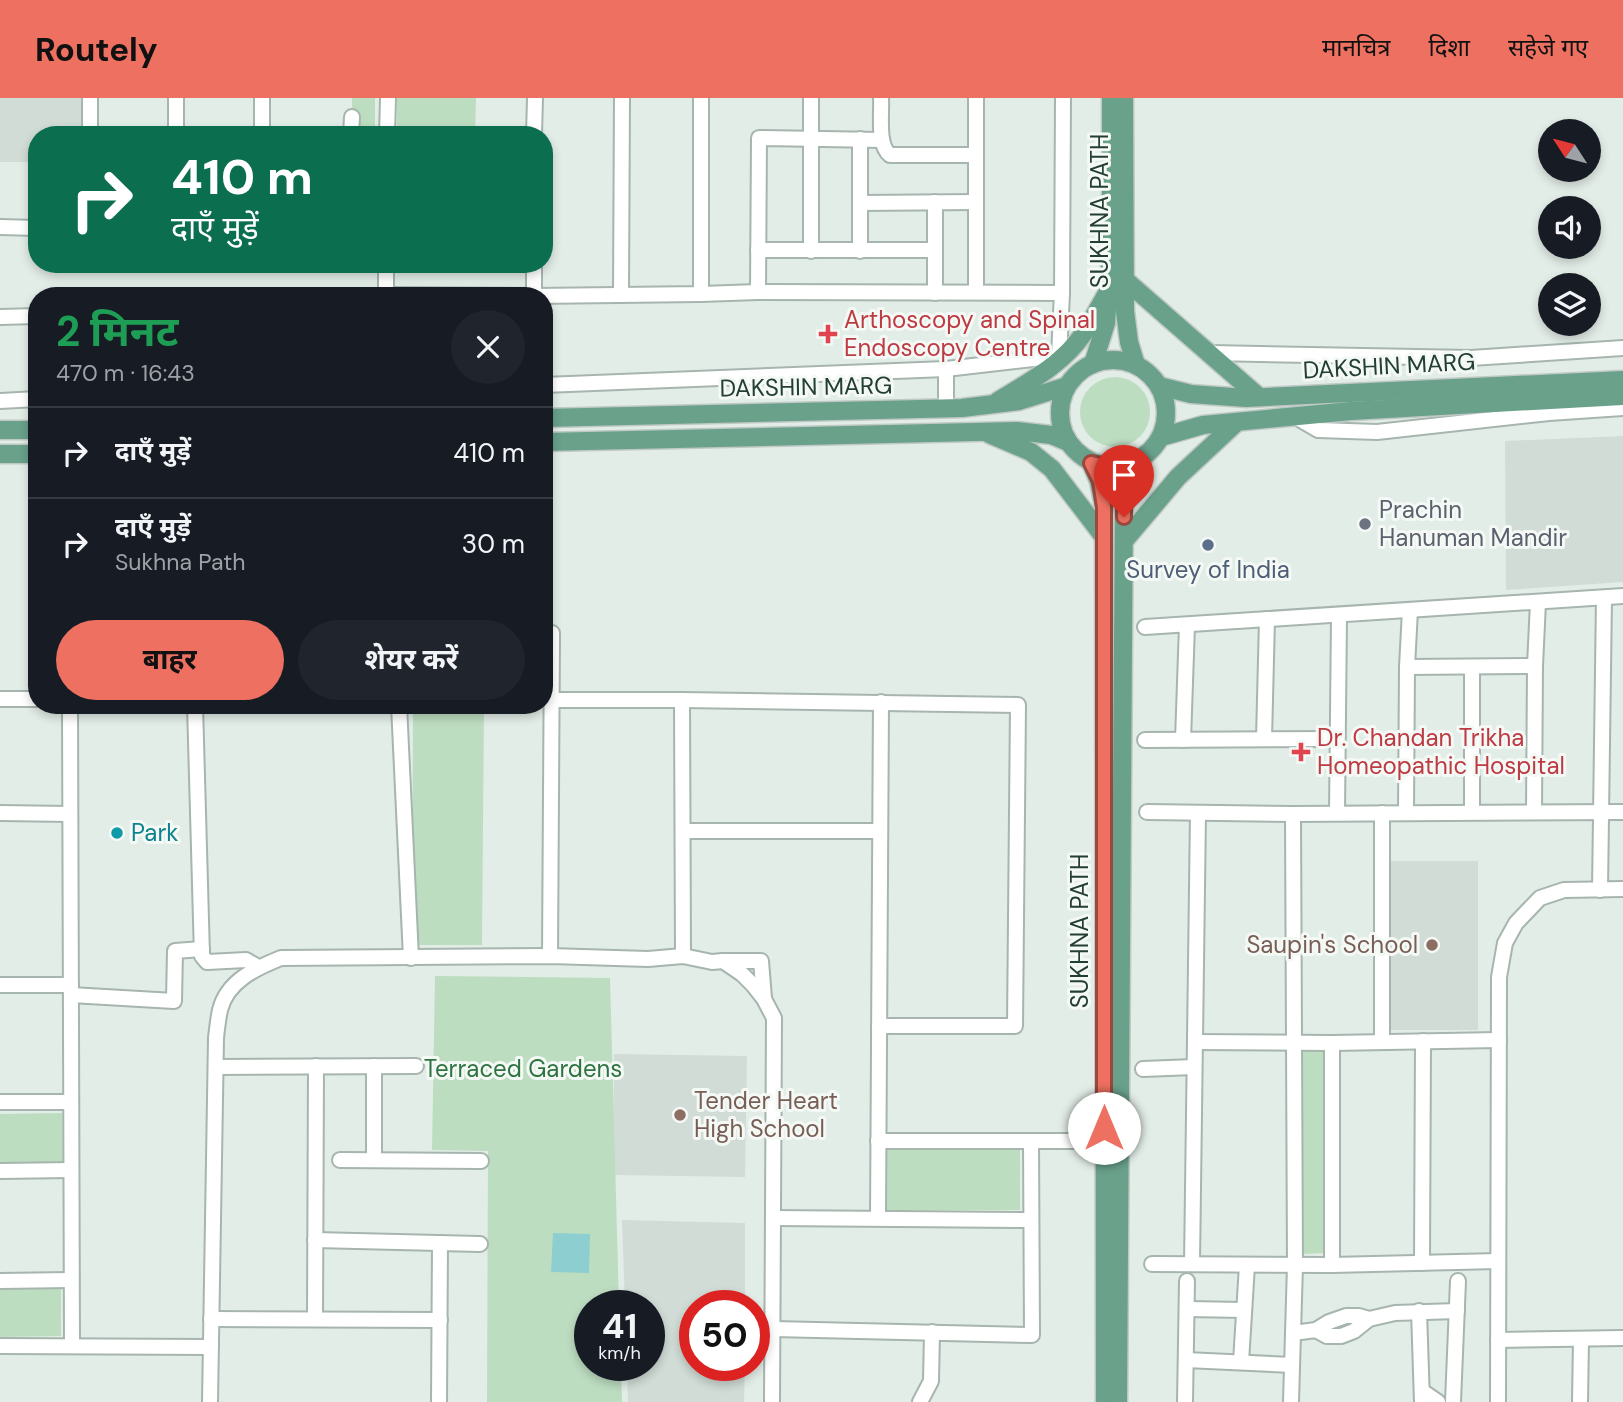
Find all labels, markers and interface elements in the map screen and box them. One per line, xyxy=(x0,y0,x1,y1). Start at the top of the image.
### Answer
text: Routely xyxy=(35,28,158,71)
text: मानचित्र xyxy=(1322,32,1391,63)
text: दिशा xyxy=(1429,32,1470,63)
text: सहेजे गए xyxy=(1508,32,1588,63)
north arrow xyxy=(1538,119,1601,182)
map controls xyxy=(1538,119,1601,336)
street label: SUKHNA PATH xyxy=(1084,134,1115,288)
text: 410 m xyxy=(171,145,313,209)
icon: right xyxy=(56,154,147,245)
button: sound xyxy=(1538,196,1601,259)
text: दाएँ मुड़ें xyxy=(171,207,259,249)
button: layers xyxy=(1538,273,1601,336)
text: 2 मिनट xyxy=(56,304,178,359)
place label: Arthoscopy and Spinal Endoscopy Centre xyxy=(844,304,1095,363)
button: close xyxy=(451,310,525,384)
marker: Arthoscopy and Spinal Endoscopy Centre xyxy=(818,324,838,344)
street label: DAKSHIN MARG xyxy=(1302,346,1476,385)
text: 470 m · 16:43 xyxy=(56,358,195,388)
street label: DAKSHIN MARG xyxy=(719,369,893,404)
icon: right xyxy=(56,434,94,472)
text: दाएँ मुड़ें xyxy=(115,434,191,468)
text: 410 m xyxy=(453,436,525,470)
pin xyxy=(1094,445,1154,517)
icon: arrive xyxy=(1105,456,1143,494)
place label: Prachin Hanuman Mandir xyxy=(1379,494,1567,553)
text: दाएँ मुड़ें xyxy=(115,510,191,544)
marker: Prachin Hanuman Mandir xyxy=(1357,516,1373,532)
icon: right xyxy=(56,525,94,563)
text: 30 m xyxy=(462,527,525,561)
marker: Survey of India xyxy=(1200,537,1216,553)
text: Sukhna Path xyxy=(115,547,245,577)
place label: Survey of India xyxy=(1126,554,1290,585)
button: बाहर xyxy=(56,620,284,700)
button: शेयर करें xyxy=(298,620,525,700)
place label: Dr. Chandan Trikha Homeopathic Hospital xyxy=(1317,722,1565,781)
marker: Dr. Chandan Trikha Homeopathic Hospital xyxy=(1291,742,1311,762)
place label: Park xyxy=(131,817,178,848)
marker: Park xyxy=(109,825,125,841)
street label: SUKHNA PATH xyxy=(1064,854,1095,1008)
place label: Saupin's School xyxy=(1246,929,1418,960)
marker: Saupin's School xyxy=(1424,937,1440,953)
park label: Terraced Gardens xyxy=(424,1053,622,1084)
place label: Tender Heart High School xyxy=(694,1085,838,1144)
position arrow xyxy=(1067,1091,1141,1165)
marker: Tender Heart High School xyxy=(672,1107,688,1123)
speed limit sign: 50 xyxy=(679,1290,770,1381)
text: 41 xyxy=(602,1303,637,1349)
text: km/h xyxy=(598,1341,641,1365)

